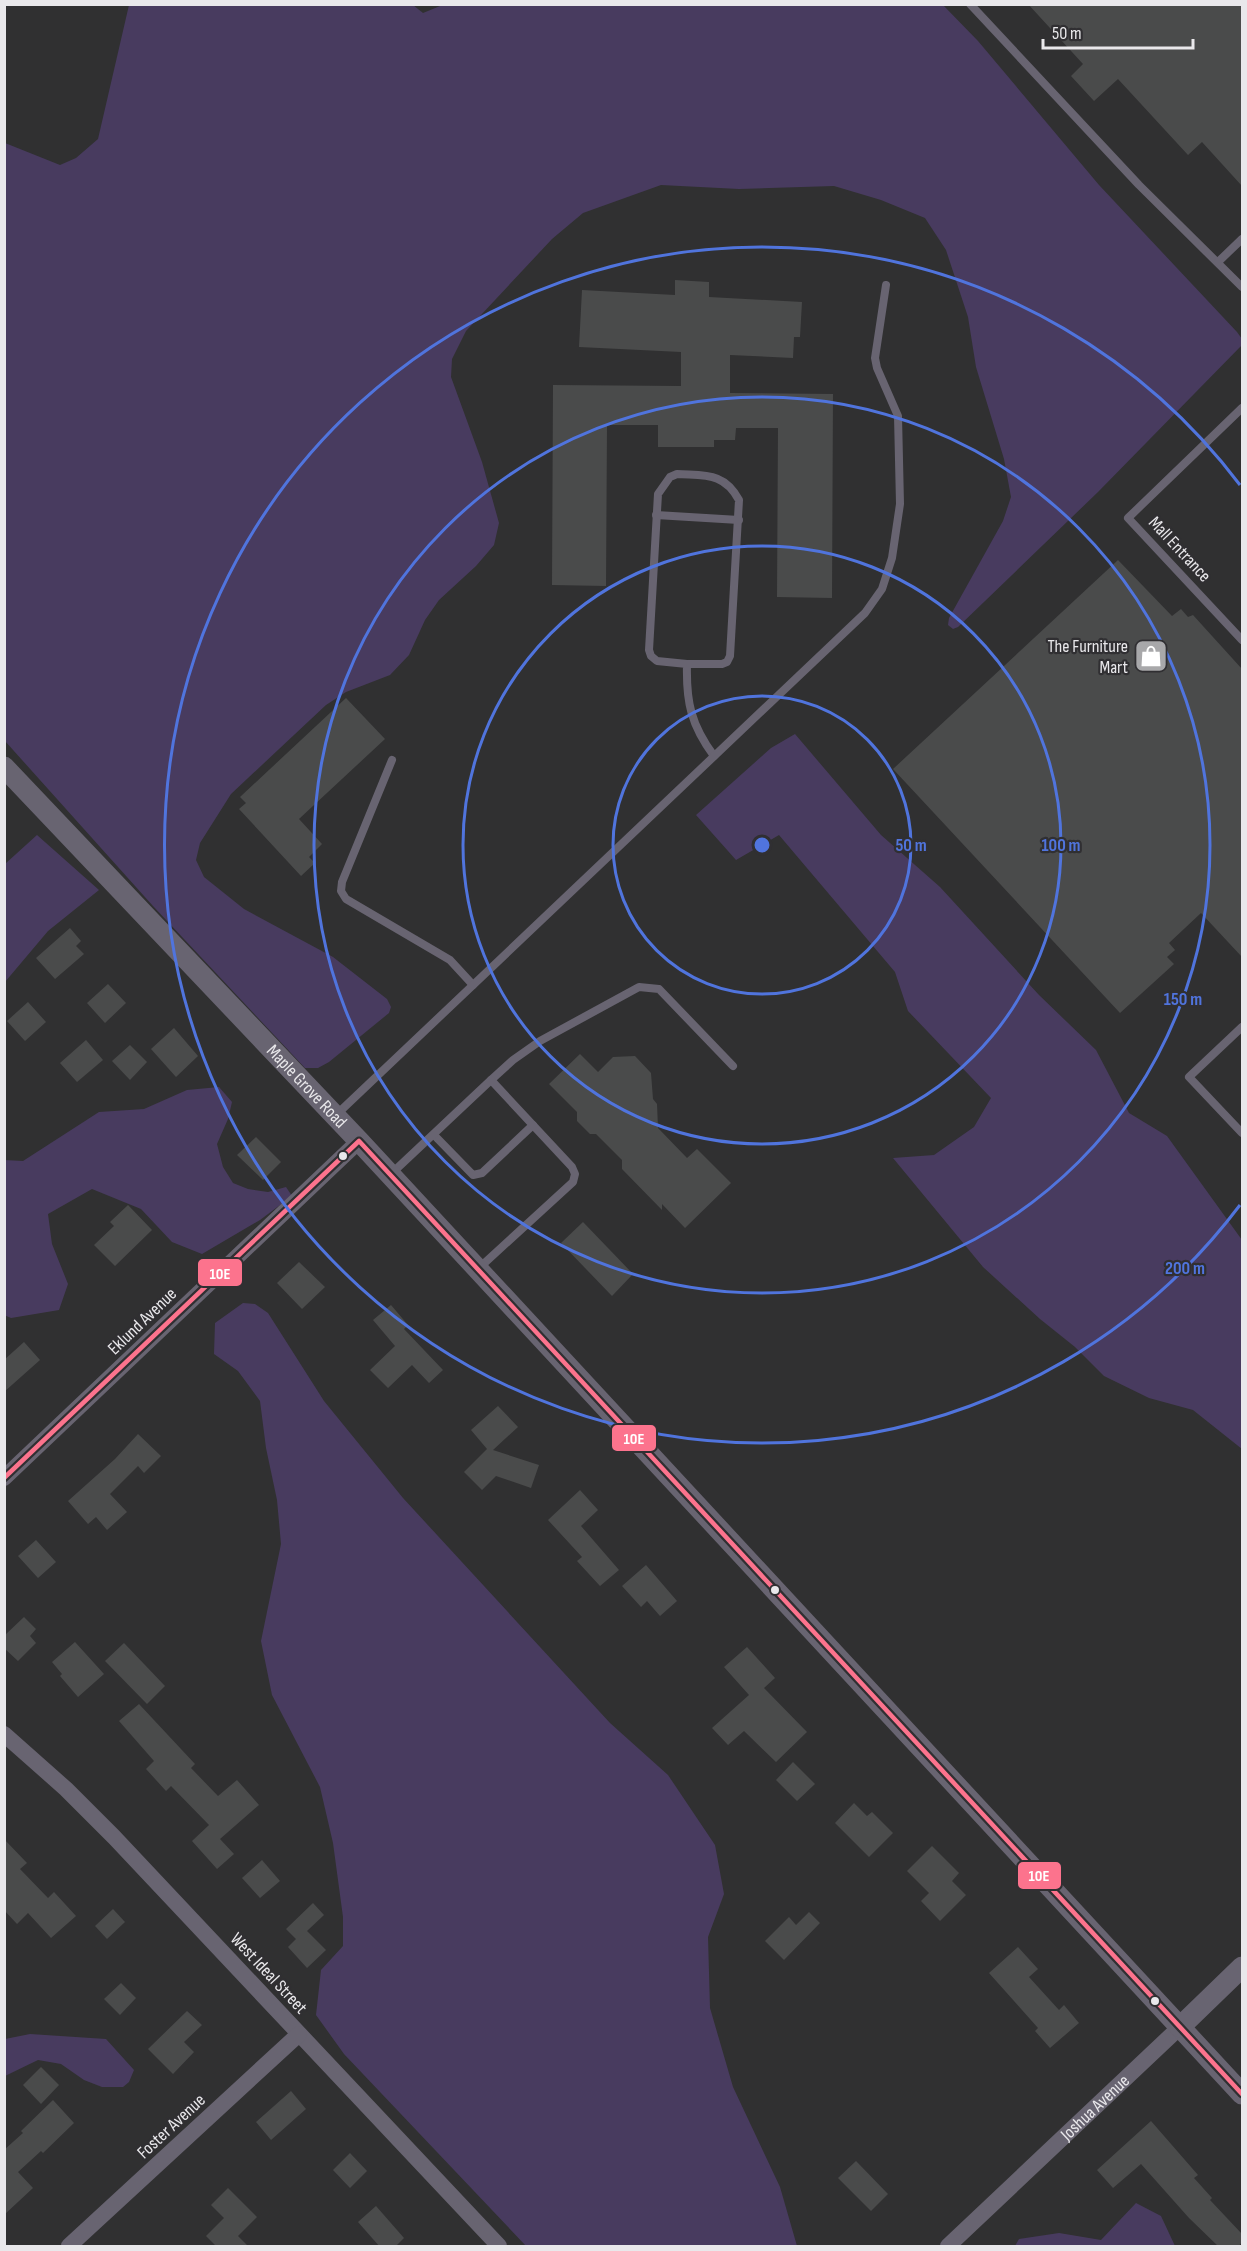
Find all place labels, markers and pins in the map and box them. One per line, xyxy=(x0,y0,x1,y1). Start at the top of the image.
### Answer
place label: The Furniture Mart xyxy=(1047,636,1129,678)
shop icon: The Furniture Mart xyxy=(1133,638,1169,674)
centre of rings xyxy=(752,835,772,855)
unlabelled marker xyxy=(337,1150,349,1162)
unlabelled marker xyxy=(769,1584,781,1596)
unlabelled marker xyxy=(1149,1995,1161,2007)

